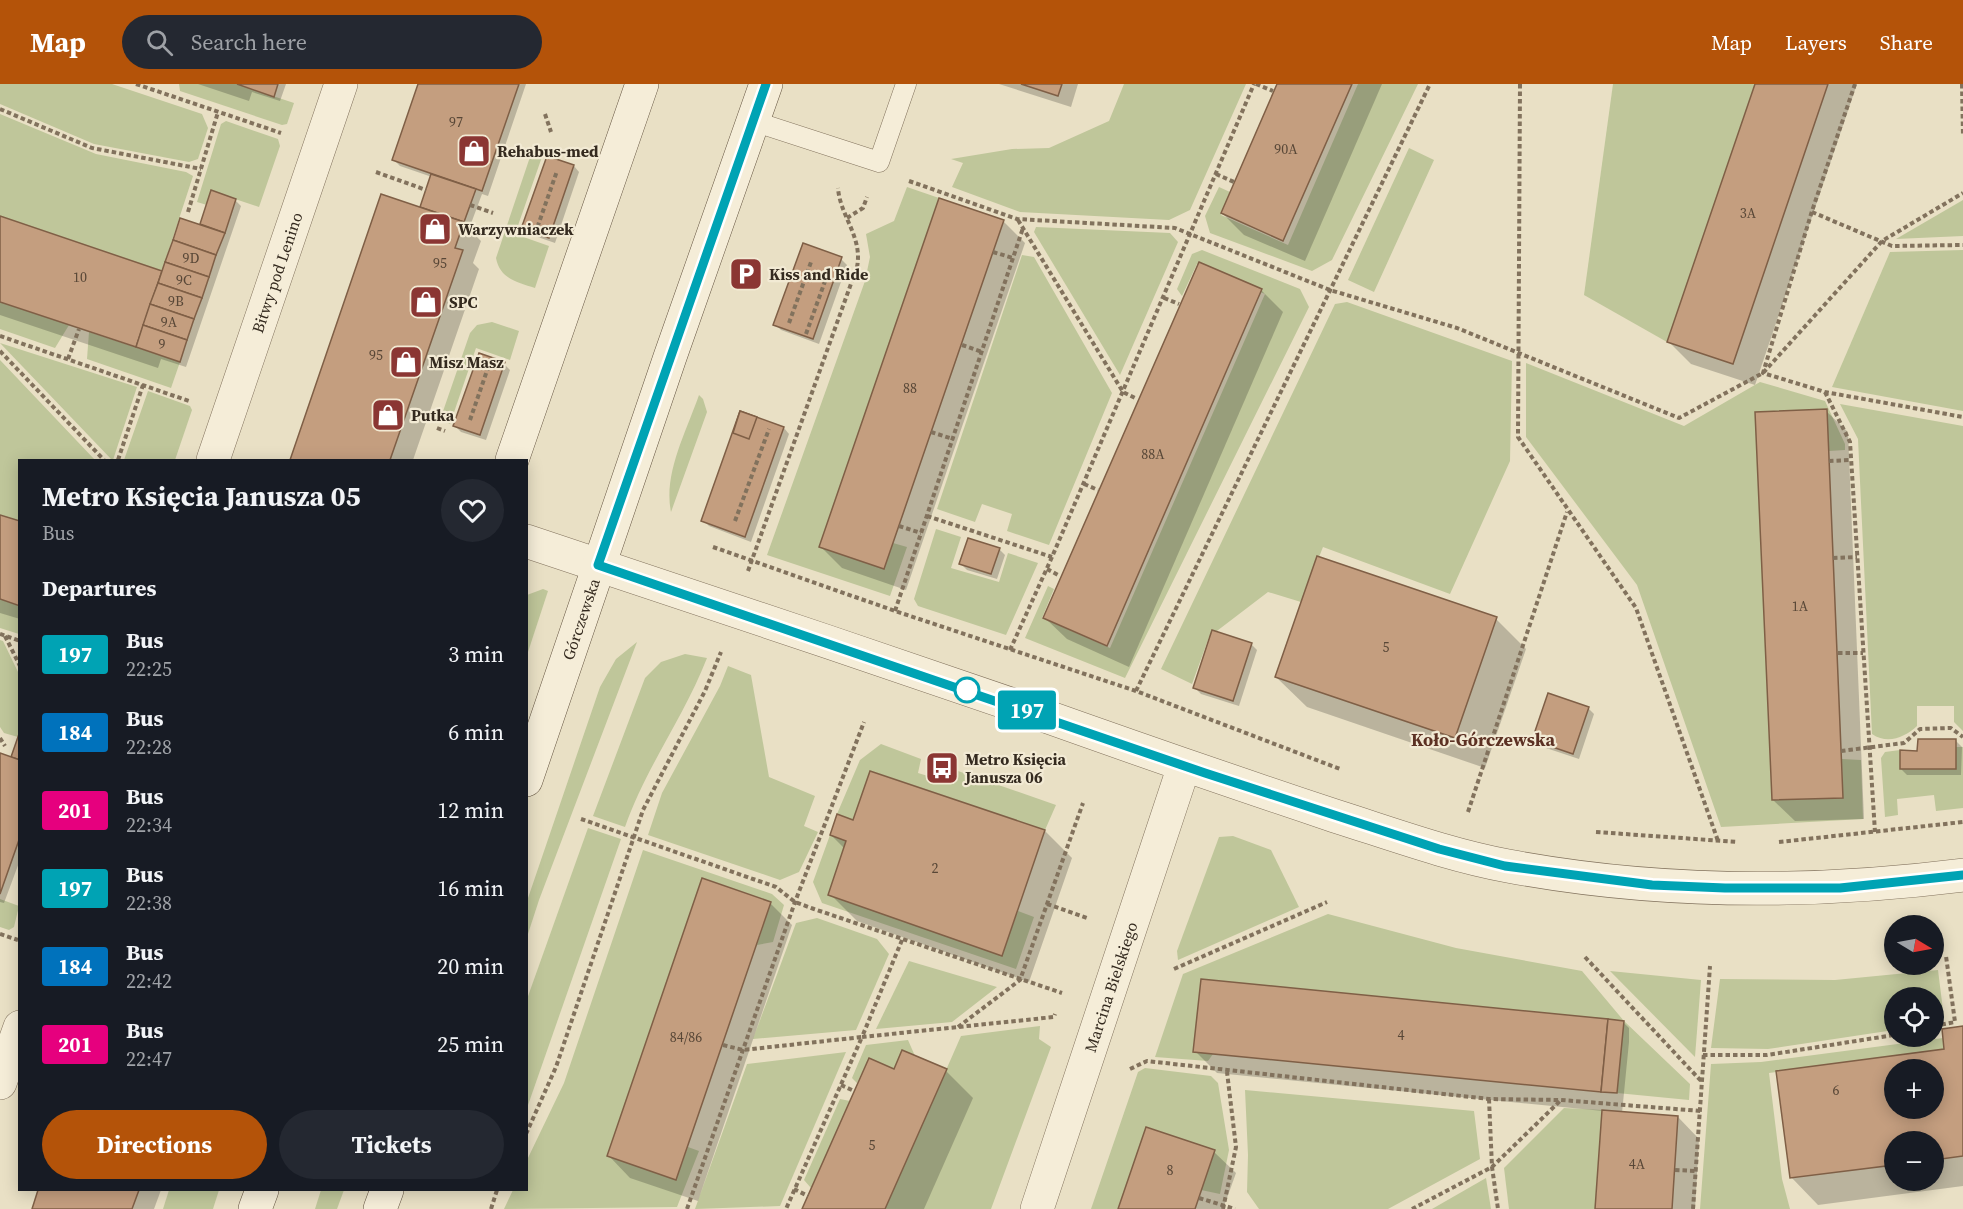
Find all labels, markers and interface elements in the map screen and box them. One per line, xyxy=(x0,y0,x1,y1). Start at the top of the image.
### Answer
search box xyxy=(122,15,542,69)
text: Map xyxy=(30,23,86,61)
icon: search xyxy=(143,26,176,59)
text: Search here xyxy=(191,27,307,57)
text: Map xyxy=(1711,28,1752,57)
text: Layers xyxy=(1785,28,1847,57)
text: Share xyxy=(1880,28,1933,57)
house number: 97 xyxy=(449,112,463,132)
shop icon: Rehabus-med xyxy=(456,133,492,169)
house number: 90A xyxy=(1274,139,1298,159)
place label: Rehabus-med xyxy=(497,140,599,162)
house number: 3A xyxy=(1740,203,1757,223)
street label: Bitwy pod Lenino xyxy=(246,209,308,336)
shop icon: Warzywniaczek xyxy=(417,211,453,247)
place label: Warzywniaczek xyxy=(458,218,574,240)
house number: 9D xyxy=(183,248,200,268)
house number: 95 xyxy=(433,253,447,273)
parking icon: Kiss and Ride xyxy=(728,256,764,292)
place label: Kiss and Ride xyxy=(769,263,868,285)
house number: 10 xyxy=(73,267,87,287)
house number: 9C xyxy=(176,270,192,290)
shop icon: SPC xyxy=(408,284,444,320)
house number: 9B xyxy=(168,291,184,311)
place label: SPC xyxy=(449,291,478,313)
house number: 9A xyxy=(161,312,178,332)
house number: 9 xyxy=(159,334,166,354)
shop icon: Misz Masz xyxy=(388,344,424,380)
house number: 95 xyxy=(369,345,383,365)
place label: Misz Masz xyxy=(429,351,504,373)
house number: 88 xyxy=(903,378,917,398)
shop icon: Putka xyxy=(370,397,406,433)
place label: Putka xyxy=(411,404,455,426)
house number: 88A xyxy=(1141,444,1165,464)
text: Metro Księcia Janusza 05 xyxy=(42,477,361,515)
button: heart xyxy=(441,479,504,542)
text: Bus xyxy=(42,519,75,547)
text: Departures xyxy=(42,573,156,603)
street label: Górczewska xyxy=(557,574,605,663)
house number: 1A xyxy=(1792,596,1809,616)
text: Bus xyxy=(126,625,163,655)
house number: 5 xyxy=(1383,637,1390,657)
text: 3 min xyxy=(448,639,504,669)
text: 197 xyxy=(58,640,92,669)
text: 22:25 xyxy=(126,655,172,683)
unlabelled marker xyxy=(954,677,980,703)
line badge: 197 xyxy=(992,690,1062,730)
text: 197 xyxy=(1010,696,1044,725)
text: Bus xyxy=(126,703,163,733)
text: 6 min xyxy=(448,717,504,747)
text: 184 xyxy=(58,718,92,747)
district label: Koło-Górczewska xyxy=(1411,727,1555,752)
text: 22:28 xyxy=(126,733,172,761)
place label: Metro Księcia Janusza 06 xyxy=(964,748,1067,788)
bus stop icon: Metro Księcia Janusza 06 xyxy=(924,750,960,786)
text: Bus xyxy=(126,781,163,811)
text: 12 min xyxy=(437,795,504,825)
text: 201 xyxy=(58,796,92,825)
text: 22:34 xyxy=(126,811,172,839)
house number: 2 xyxy=(932,858,939,878)
text: Bus xyxy=(126,859,163,889)
text: 16 min xyxy=(437,873,504,903)
text: 197 xyxy=(58,874,92,903)
text: 22:38 xyxy=(126,889,172,917)
north arrow xyxy=(1884,915,1944,975)
map controls xyxy=(1884,915,1944,1191)
street label: Marcina Bielskiego xyxy=(1079,919,1143,1055)
text: Bus xyxy=(126,937,163,967)
text: 20 min xyxy=(437,951,504,981)
text: 184 xyxy=(58,952,92,981)
text: 22:42 xyxy=(126,967,172,995)
button: locate xyxy=(1884,987,1944,1047)
text: Bus xyxy=(126,1015,163,1045)
house number: 4 xyxy=(1398,1025,1405,1045)
house number: 84/86 xyxy=(670,1027,702,1047)
text: 25 min xyxy=(437,1029,504,1059)
text: 201 xyxy=(58,1030,92,1059)
text: 22:47 xyxy=(126,1045,172,1073)
button: + xyxy=(1884,1059,1944,1119)
house number: 6 xyxy=(1833,1080,1840,1100)
button: Directions xyxy=(42,1110,267,1179)
button: Tickets xyxy=(279,1110,504,1179)
button: − xyxy=(1884,1131,1944,1191)
house number: 5 xyxy=(869,1135,876,1155)
house number: 4A xyxy=(1629,1154,1646,1174)
house number: 8 xyxy=(1167,1160,1174,1180)

